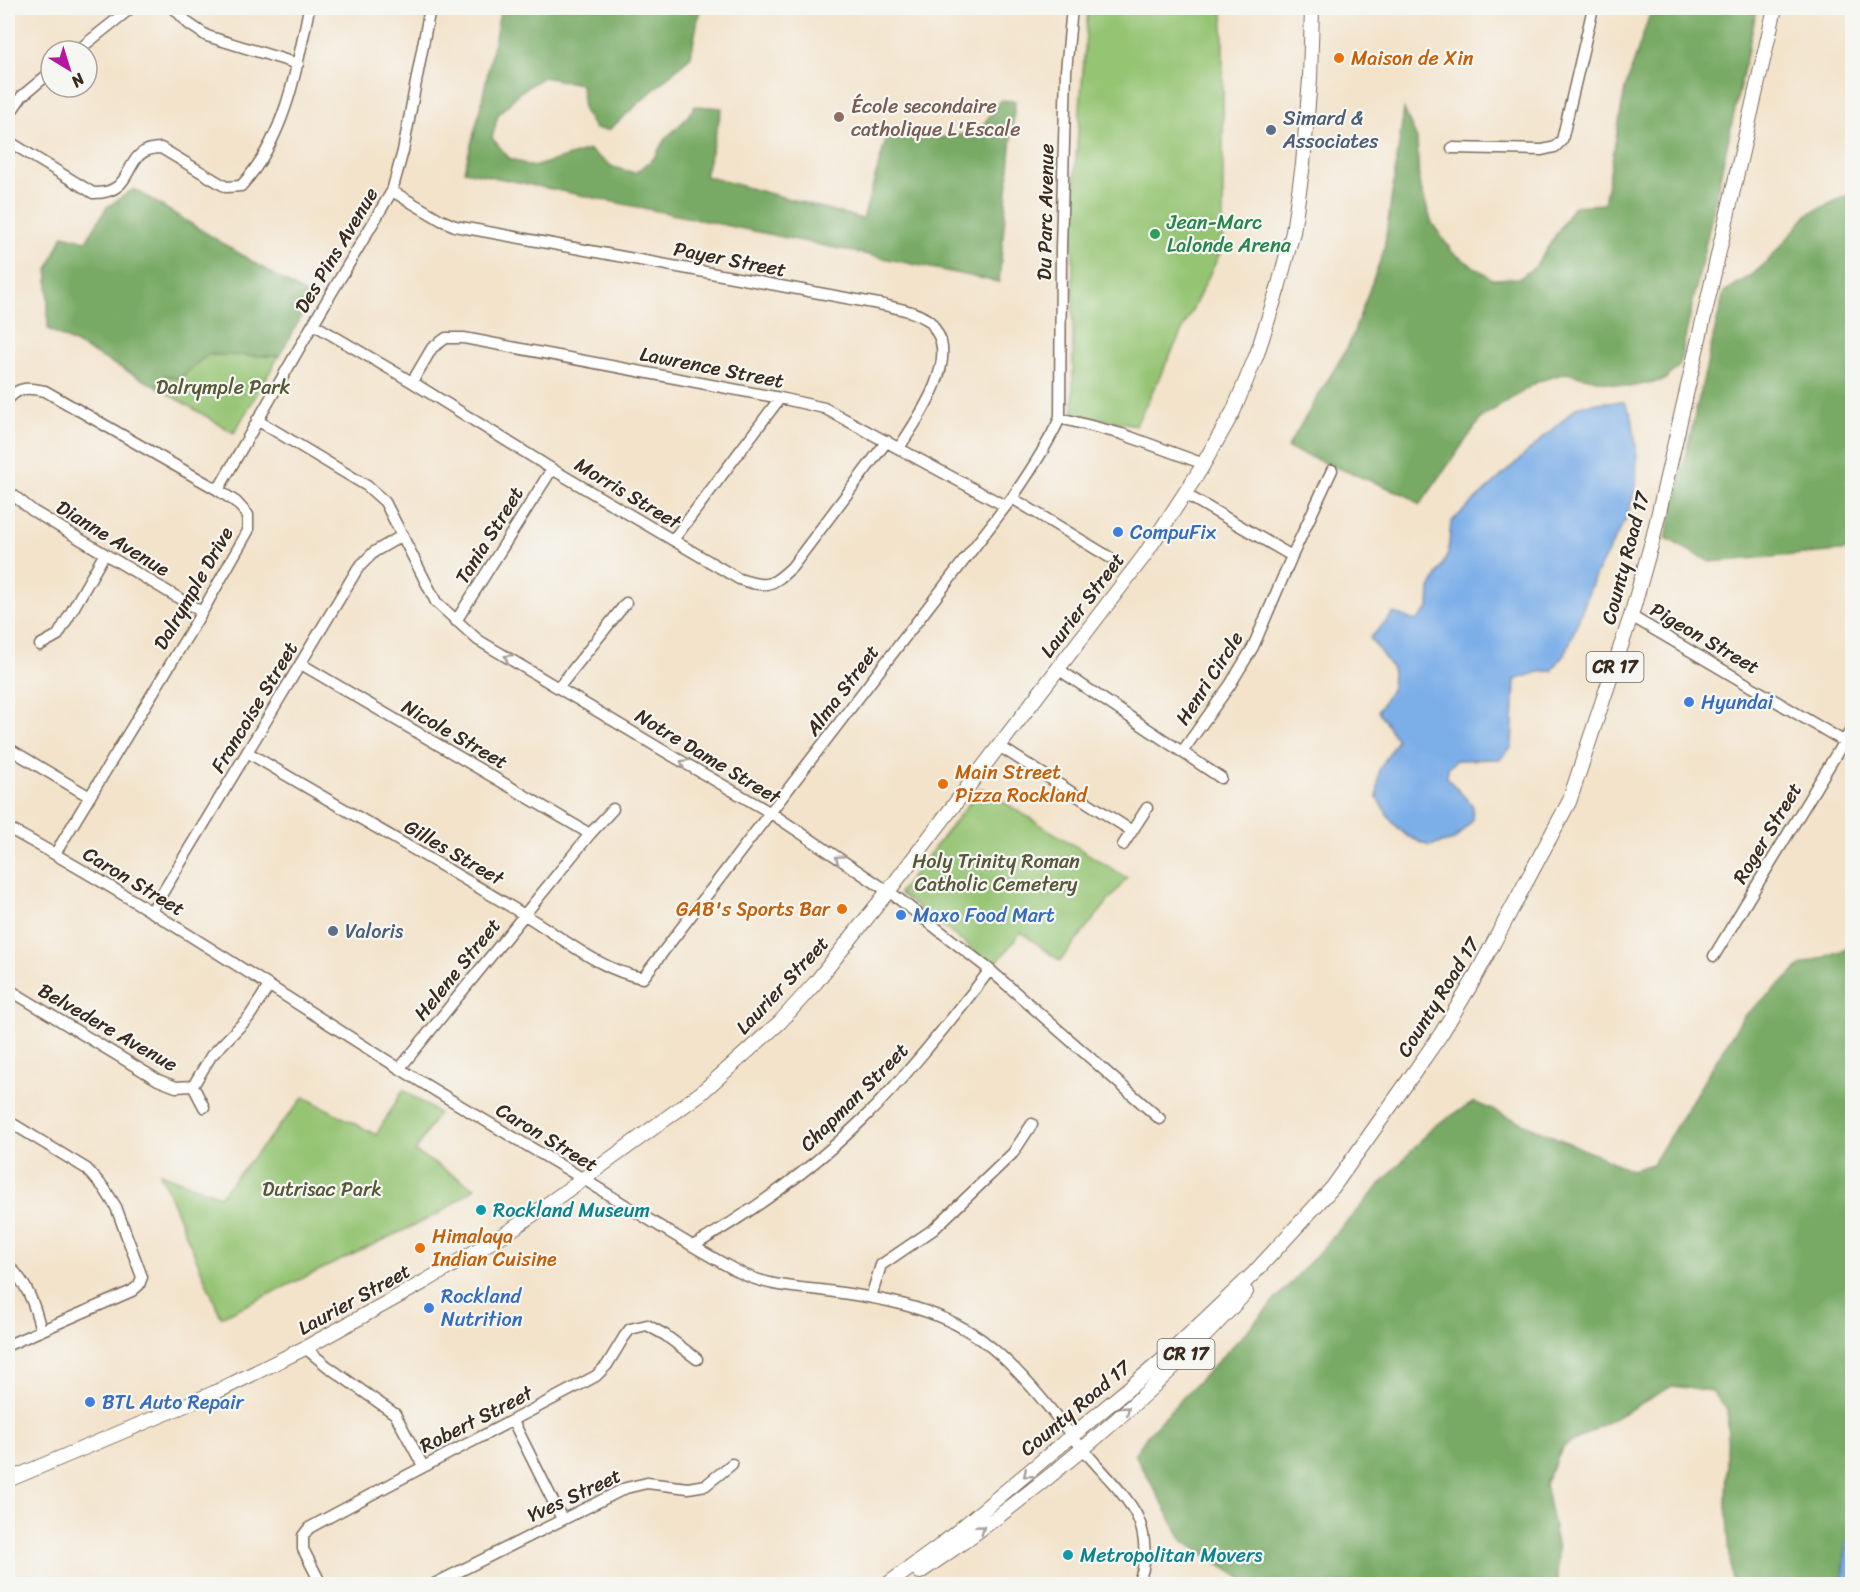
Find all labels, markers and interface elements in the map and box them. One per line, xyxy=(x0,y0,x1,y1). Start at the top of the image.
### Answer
north arrow xyxy=(39,39,99,99)
place label: Maison de Xin xyxy=(1351,41,1474,76)
marker: Maison de Xin xyxy=(1332,51,1346,65)
text: N xyxy=(64,65,92,96)
place label: École secondaire catholique L'Escale xyxy=(851,89,1021,147)
place label: Simard & Associates xyxy=(1282,101,1379,159)
marker: École secondaire catholique L'Escale xyxy=(832,110,846,124)
marker: Simard & Associates xyxy=(1264,123,1278,137)
street label: Du Parc Avenue xyxy=(1027,143,1064,281)
street label: Des Pins Avenue xyxy=(285,180,388,320)
place label: Jean-Marc Lalonde Arena xyxy=(1166,205,1292,263)
marker: Jean-Marc Lalonde Arena xyxy=(1148,227,1162,241)
street label: Payer Street xyxy=(671,231,789,288)
street label: Lawrence Street xyxy=(637,336,787,399)
park label: Dalrymple Park xyxy=(156,370,290,405)
street label: Morris Street xyxy=(568,448,689,540)
street label: Tania Street xyxy=(446,479,533,591)
street label: County Road 17 xyxy=(1591,486,1660,628)
street label: Dianne Avenue xyxy=(49,491,177,587)
place label: CompuFix xyxy=(1130,515,1217,550)
street label: Dalrymple Drive xyxy=(144,519,243,657)
marker: CompuFix xyxy=(1111,525,1125,539)
street label: Laurier Street xyxy=(1031,545,1134,666)
street label: Pigeon Street xyxy=(1643,593,1767,684)
street label: Henri Circle xyxy=(1166,624,1253,732)
street label: Francoise Street xyxy=(201,634,308,780)
street label: Alma Street xyxy=(796,637,889,744)
road number: CR 17 xyxy=(1586,652,1644,682)
one-way arrow xyxy=(504,654,515,665)
place label: Hyundai xyxy=(1701,685,1774,720)
street label: Nicole Street xyxy=(395,690,515,779)
marker: Hyundai xyxy=(1682,695,1696,709)
street label: Notre Dame Street xyxy=(628,699,788,814)
place label: Main Street Pizza Rockland xyxy=(955,755,1088,813)
one-way arrow xyxy=(680,759,690,770)
street label: Roger Street xyxy=(1723,775,1812,891)
marker: Main Street Pizza Rockland xyxy=(936,777,950,791)
street label: Gilles Street xyxy=(397,810,511,896)
street label: Caron Street xyxy=(76,837,192,926)
park label: Holy Trinity Roman Catholic Cemetery xyxy=(912,844,1080,902)
one-way arrow xyxy=(835,854,845,866)
place label: GAB's Sports Bar xyxy=(676,892,831,927)
place label: Maxo Food Mart xyxy=(913,898,1055,933)
marker: GAB's Sports Bar xyxy=(835,902,849,916)
marker: Maxo Food Mart xyxy=(894,908,908,922)
street label: Helene Street xyxy=(405,910,510,1029)
place label: Valoris xyxy=(345,914,404,949)
marker: Valoris xyxy=(326,924,340,938)
street label: Laurier Street xyxy=(727,928,838,1043)
street label: County Road 17 xyxy=(1388,929,1490,1064)
street label: Belvedere Avenue xyxy=(31,973,184,1082)
street label: Chapman Street xyxy=(791,1034,918,1160)
street label: Caron Street xyxy=(489,1093,605,1182)
park label: Dutrisac Park xyxy=(262,1172,382,1207)
place label: Rockland Museum xyxy=(493,1193,650,1228)
marker: Rockland Museum xyxy=(474,1203,488,1217)
place label: Himalaya Indian Cuisine xyxy=(431,1219,557,1277)
marker: Himalaya Indian Cuisine xyxy=(413,1241,427,1255)
street label: Laurier Street xyxy=(291,1254,418,1345)
place label: Rockland Nutrition xyxy=(441,1279,523,1337)
marker: Rockland Nutrition xyxy=(422,1301,436,1315)
road number: CR 17 xyxy=(1158,1339,1214,1369)
street label: County Road 17 xyxy=(1012,1350,1140,1466)
street label: Robert Street xyxy=(413,1375,540,1463)
place label: BTL Auto Repair xyxy=(102,1385,245,1420)
marker: BTL Auto Repair xyxy=(83,1395,97,1409)
one-way arrow xyxy=(1119,1407,1130,1418)
street label: Yves Street xyxy=(521,1458,627,1533)
one-way arrow xyxy=(1023,1466,1034,1477)
one-way arrow xyxy=(974,1525,985,1536)
place label: Metropolitan Movers xyxy=(1080,1538,1263,1573)
marker: Metropolitan Movers xyxy=(1061,1548,1075,1562)

